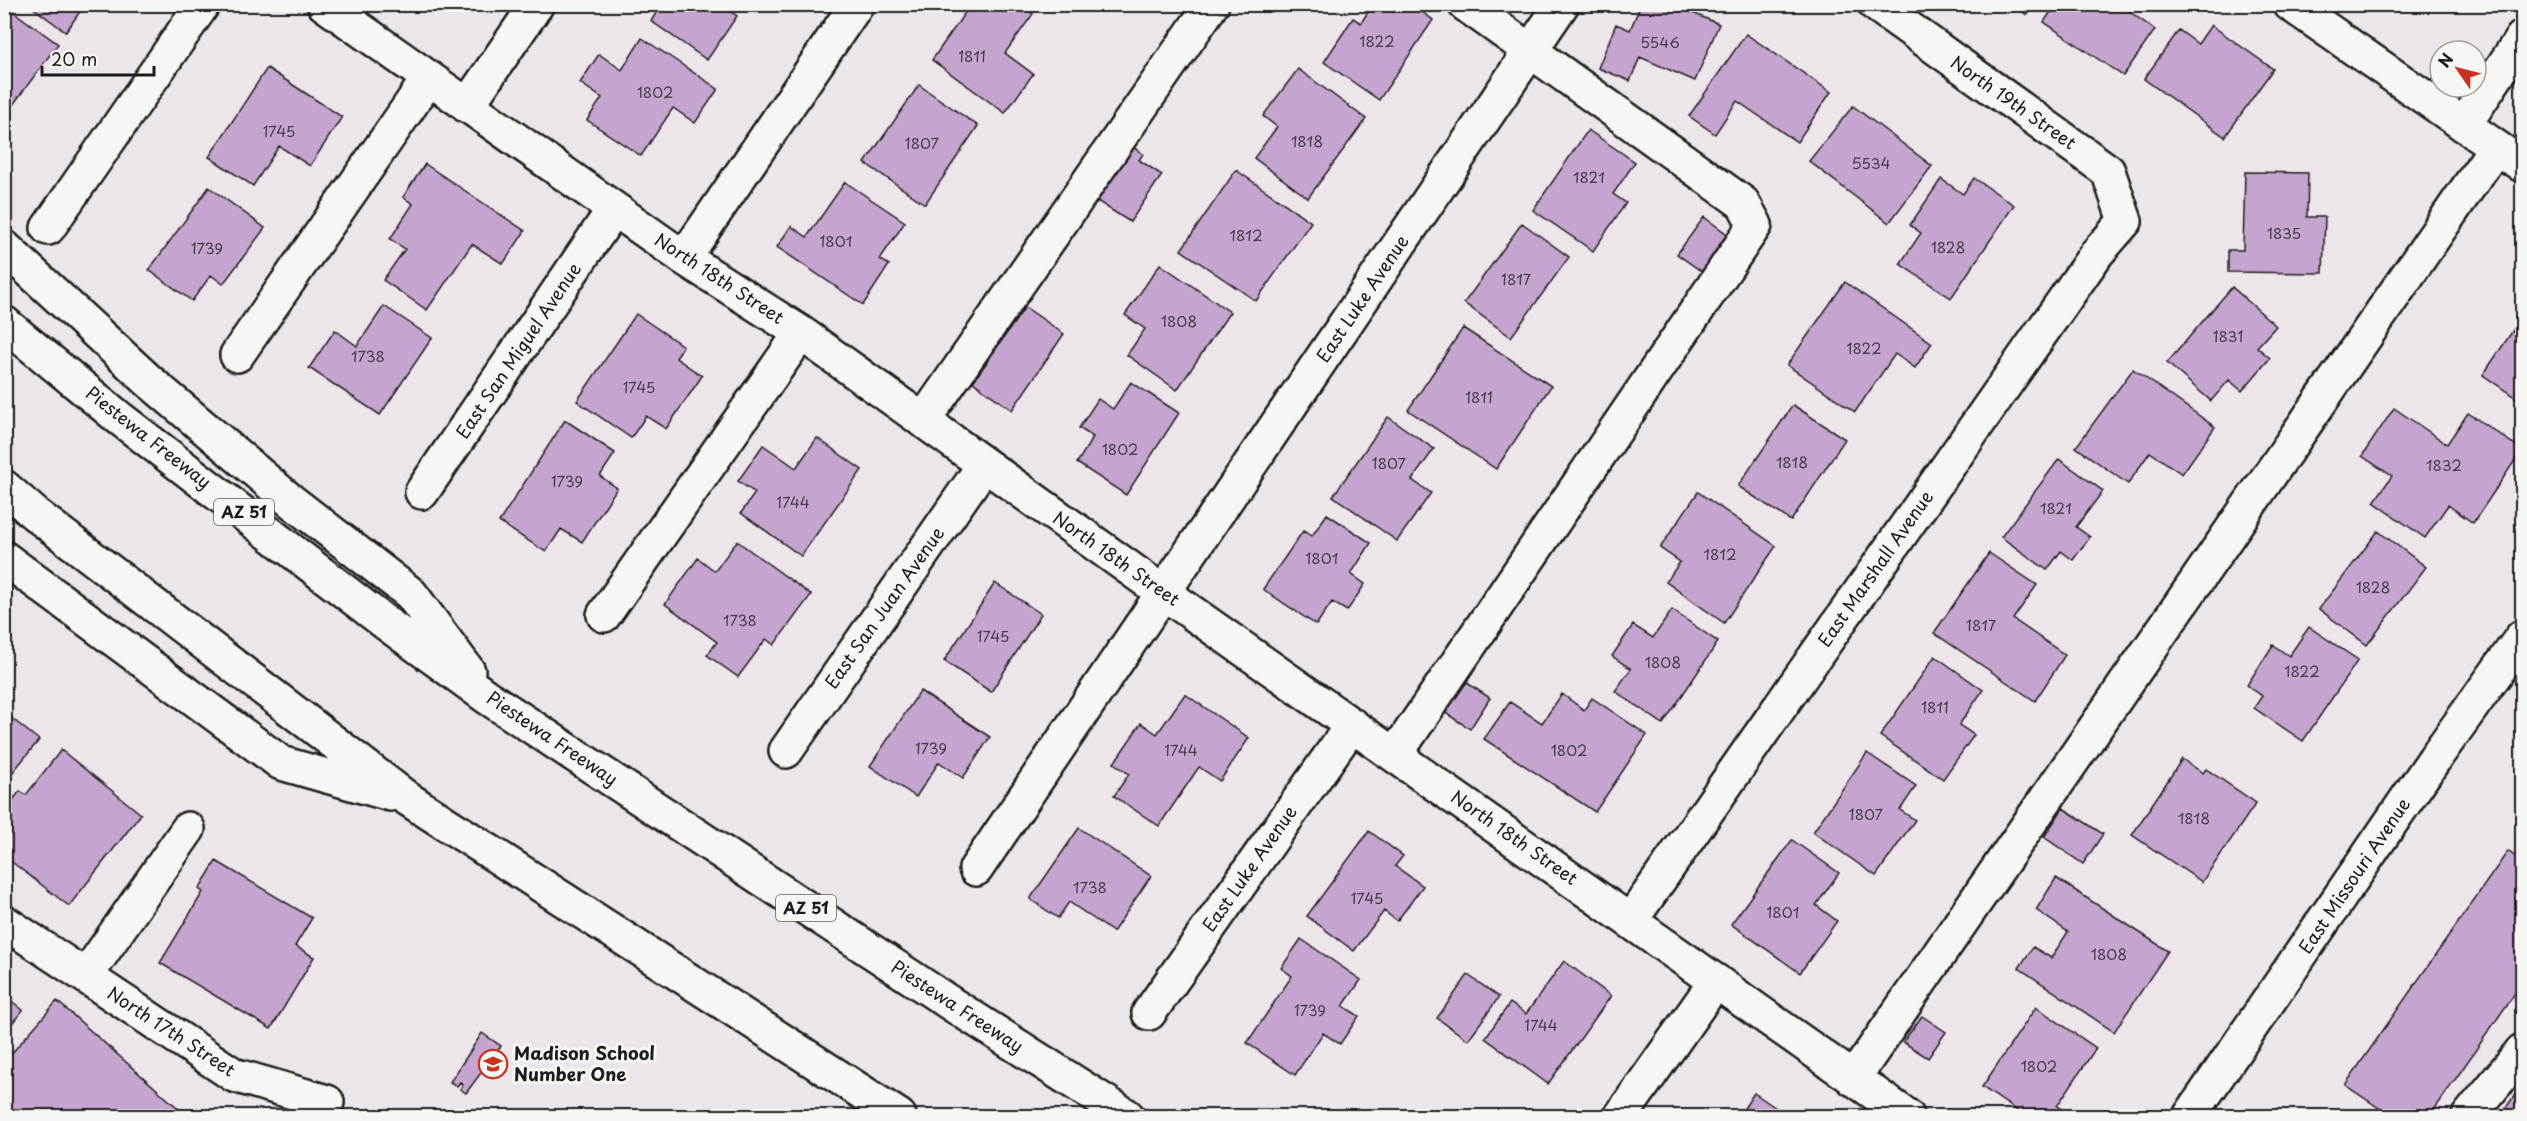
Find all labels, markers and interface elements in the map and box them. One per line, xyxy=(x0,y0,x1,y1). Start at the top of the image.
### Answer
house number: 1822 xyxy=(1359,29,1395,52)
house number: 5546 xyxy=(1640,30,1680,53)
scale bar xyxy=(42,39,154,77)
north arrow xyxy=(2428,39,2488,99)
house number: 1811 xyxy=(958,44,986,67)
text: 20 m xyxy=(51,45,97,72)
street label: North 19th Street xyxy=(1946,48,2082,155)
text: N xyxy=(2431,48,2458,72)
house number: 1802 xyxy=(637,80,673,103)
house number: 1745 xyxy=(263,119,295,142)
house number: 1818 xyxy=(1291,129,1323,152)
house number: 1807 xyxy=(905,131,940,154)
house number: 5534 xyxy=(1851,151,1891,174)
house number: 1821 xyxy=(1573,165,1605,188)
house number: 1835 xyxy=(2267,221,2301,244)
house number: 1812 xyxy=(1229,223,1263,246)
street label: North 18th Street xyxy=(650,226,790,330)
house number: 1801 xyxy=(820,229,852,252)
street label: East Luke Avenue xyxy=(1309,229,1415,367)
house number: 1828 xyxy=(1931,235,1965,258)
house number: 1739 xyxy=(191,236,223,259)
street label: East San Miguel Avenue xyxy=(449,257,587,444)
house number: 1817 xyxy=(1501,267,1531,290)
house number: 1808 xyxy=(1161,309,1197,332)
house number: 1831 xyxy=(2213,324,2243,347)
house number: 1822 xyxy=(1846,336,1882,359)
house number: 1738 xyxy=(351,344,385,367)
house number: 1745 xyxy=(623,375,655,398)
street label: Piestewa Freeway xyxy=(80,379,217,494)
house number: 1811 xyxy=(1465,385,1493,408)
house number: 1802 xyxy=(1102,437,1138,460)
house number: 1818 xyxy=(1776,450,1808,473)
house number: 1807 xyxy=(1372,451,1407,474)
house number: 1832 xyxy=(2426,453,2462,476)
house number: 1739 xyxy=(551,469,583,492)
street label: East Marshall Avenue xyxy=(1810,484,1939,652)
house number: 1744 xyxy=(776,490,810,513)
house number: 1821 xyxy=(2040,496,2072,519)
road number: AZ 51 xyxy=(214,499,274,525)
street label: North 18th Street xyxy=(1048,504,1186,612)
street label: East San Juan Avenue xyxy=(818,520,950,694)
house number: 1812 xyxy=(1703,542,1737,565)
house number: 1801 xyxy=(1306,546,1338,569)
house number: 1828 xyxy=(2356,575,2390,598)
house number: 1738 xyxy=(723,608,757,631)
house number: 1817 xyxy=(1966,613,1996,636)
house number: 1745 xyxy=(977,624,1009,647)
house number: 1808 xyxy=(1645,650,1681,673)
house number: 1822 xyxy=(2284,659,2320,682)
street label: Piestewa Freeway xyxy=(482,684,624,792)
house number: 1811 xyxy=(1921,695,1949,718)
house number: 1739 xyxy=(915,736,947,759)
house number: 1744 xyxy=(1164,738,1198,761)
house number: 1802 xyxy=(1551,738,1587,761)
street label: North 18th Street xyxy=(1446,783,1584,891)
street label: East Missouri Avenue xyxy=(2291,792,2416,959)
street label: East Luke Avenue xyxy=(1195,799,1303,937)
house number: 1807 xyxy=(1849,802,1884,825)
house number: 1818 xyxy=(2178,806,2210,829)
house number: 1738 xyxy=(1073,875,1107,898)
house number: 1745 xyxy=(1351,886,1383,909)
road number: AZ 51 xyxy=(776,895,836,921)
house number: 1801 xyxy=(1767,900,1799,923)
house number: 1808 xyxy=(2091,942,2127,965)
street label: Piestewa Freeway xyxy=(886,953,1029,1059)
street label: North 17th Street xyxy=(102,979,241,1082)
house number: 1739 xyxy=(1294,998,1326,1021)
house number: 1744 xyxy=(1524,1013,1558,1036)
place label: Madison School Number One xyxy=(514,1039,655,1087)
school or university icon: Madison School Number One xyxy=(477,1048,509,1080)
house number: 1802 xyxy=(2021,1054,2057,1077)

